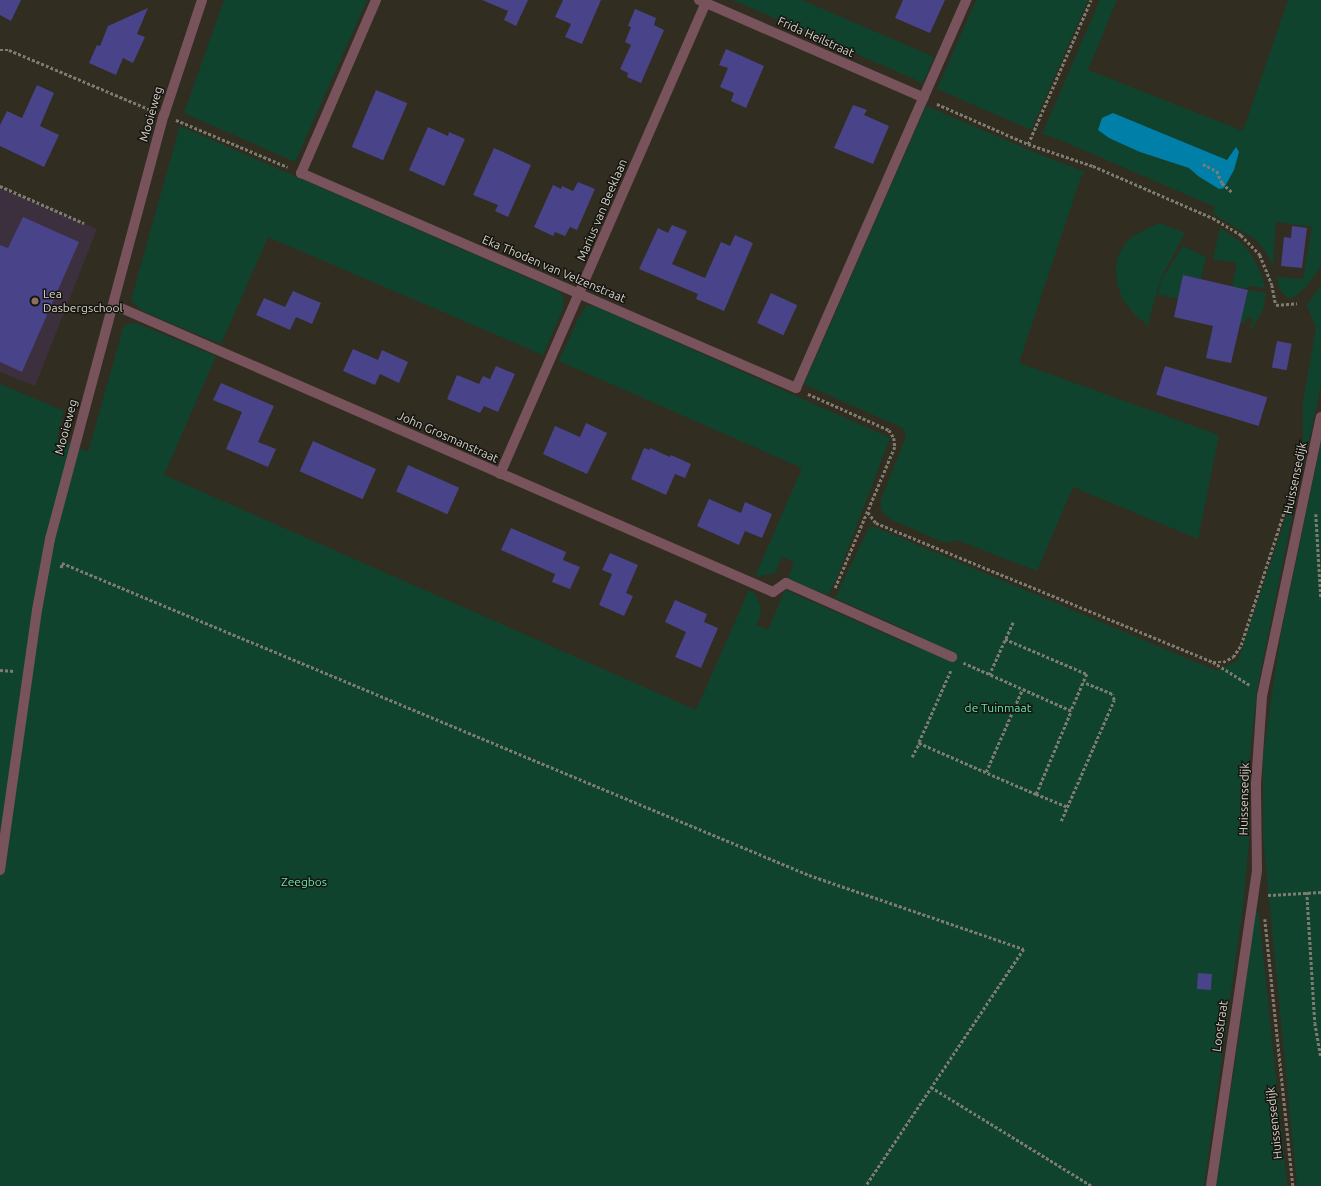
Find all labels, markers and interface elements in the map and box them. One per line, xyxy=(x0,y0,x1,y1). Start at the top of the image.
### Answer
street label: Frida Heilstraat xyxy=(776,14,856,60)
street label: Mooieweg xyxy=(136,85,166,143)
street label: Marius van Beeklaan xyxy=(574,157,630,263)
street label: Eka Thoden van Velzenstraat xyxy=(480,232,628,306)
place label: Lea Dasbergschool xyxy=(43,287,123,315)
marker: Lea Dasbergschool xyxy=(30,296,40,306)
street label: Mooieweg xyxy=(52,398,80,456)
street label: John Grosmanstraat xyxy=(395,408,501,466)
street label: Huissensedijk xyxy=(1280,441,1310,515)
park label: de Tuinmaat xyxy=(965,701,1031,715)
street label: Huissensedijk xyxy=(1236,762,1252,836)
park label: Zeegbos xyxy=(281,875,327,889)
street label: Loostraat xyxy=(1209,999,1231,1053)
street label: Huissensedijk xyxy=(1263,1086,1285,1160)

